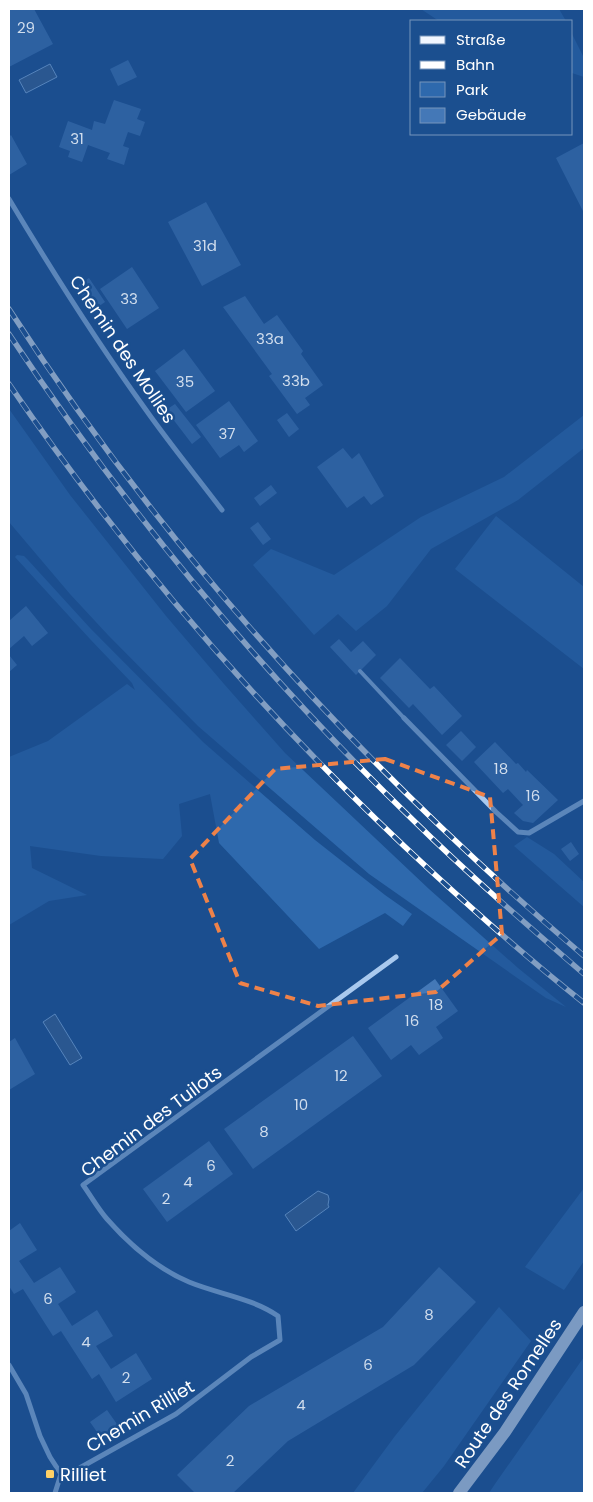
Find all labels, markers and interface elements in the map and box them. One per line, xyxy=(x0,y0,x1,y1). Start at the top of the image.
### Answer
house number: 29 xyxy=(17,17,35,38)
legend xyxy=(410,20,573,135)
text: Straße xyxy=(456,29,506,50)
text: Bahn xyxy=(456,54,495,75)
text: Park xyxy=(456,79,488,100)
text: Gebäude xyxy=(456,104,526,125)
house number: 31 xyxy=(70,128,84,149)
house number: 31d xyxy=(193,235,217,256)
street label: Chemin des Mollies xyxy=(64,270,182,428)
house number: 33 xyxy=(120,288,138,309)
house number: 33a xyxy=(256,328,284,349)
house number: 33b xyxy=(282,370,310,391)
house number: 35 xyxy=(176,371,194,392)
house number: 37 xyxy=(218,423,236,444)
house number: 18 xyxy=(494,758,508,779)
house number: 16 xyxy=(526,785,540,806)
house number: 18 xyxy=(429,994,443,1015)
house number: 16 xyxy=(405,1010,419,1031)
street label: Chemin des Tuilots xyxy=(75,1060,227,1182)
house number: 12 xyxy=(334,1065,348,1086)
house number: 10 xyxy=(294,1094,308,1115)
house number: 8 xyxy=(259,1121,269,1142)
house number: 6 xyxy=(206,1155,216,1176)
house number: 4 xyxy=(183,1171,193,1192)
house number: 2 xyxy=(162,1188,170,1209)
house number: 6 xyxy=(43,1288,53,1309)
house number: 8 xyxy=(424,1304,434,1325)
street label: Route des Romelles xyxy=(449,1313,567,1473)
house number: 4 xyxy=(81,1331,91,1352)
house number: 6 xyxy=(363,1354,373,1375)
house number: 2 xyxy=(122,1367,130,1388)
street label: Chemin Rilliet xyxy=(81,1374,199,1458)
house number: 4 xyxy=(296,1394,306,1415)
house number: 2 xyxy=(226,1450,234,1471)
place label: Rilliet xyxy=(60,1462,106,1487)
marker: Rilliet xyxy=(44,1468,56,1480)

